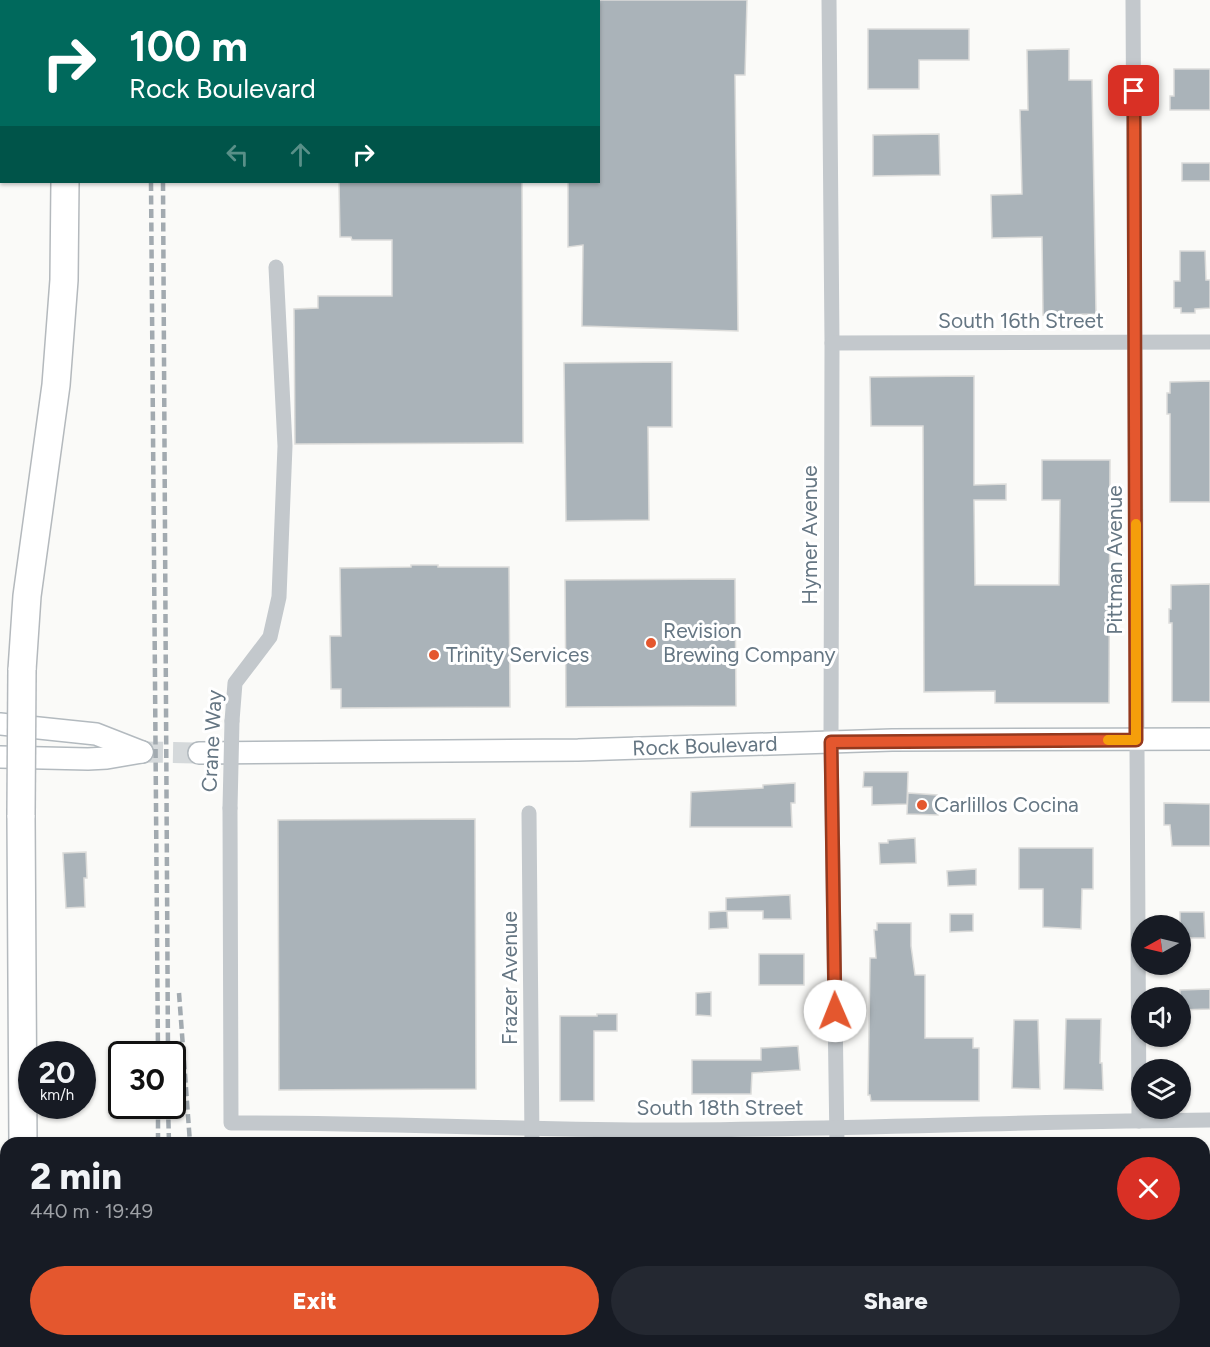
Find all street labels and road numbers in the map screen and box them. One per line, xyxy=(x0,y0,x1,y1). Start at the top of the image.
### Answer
street label: South 16th Street xyxy=(938,308,1104,333)
street label: Hymer Avenue xyxy=(797,465,822,605)
street label: Pittman Avenue xyxy=(1102,485,1127,635)
street label: Crane Way xyxy=(196,689,227,793)
street label: Rock Boulevard xyxy=(632,730,778,761)
street label: Frazer Avenue xyxy=(497,911,522,1045)
street label: South 18th Street xyxy=(637,1095,803,1120)

